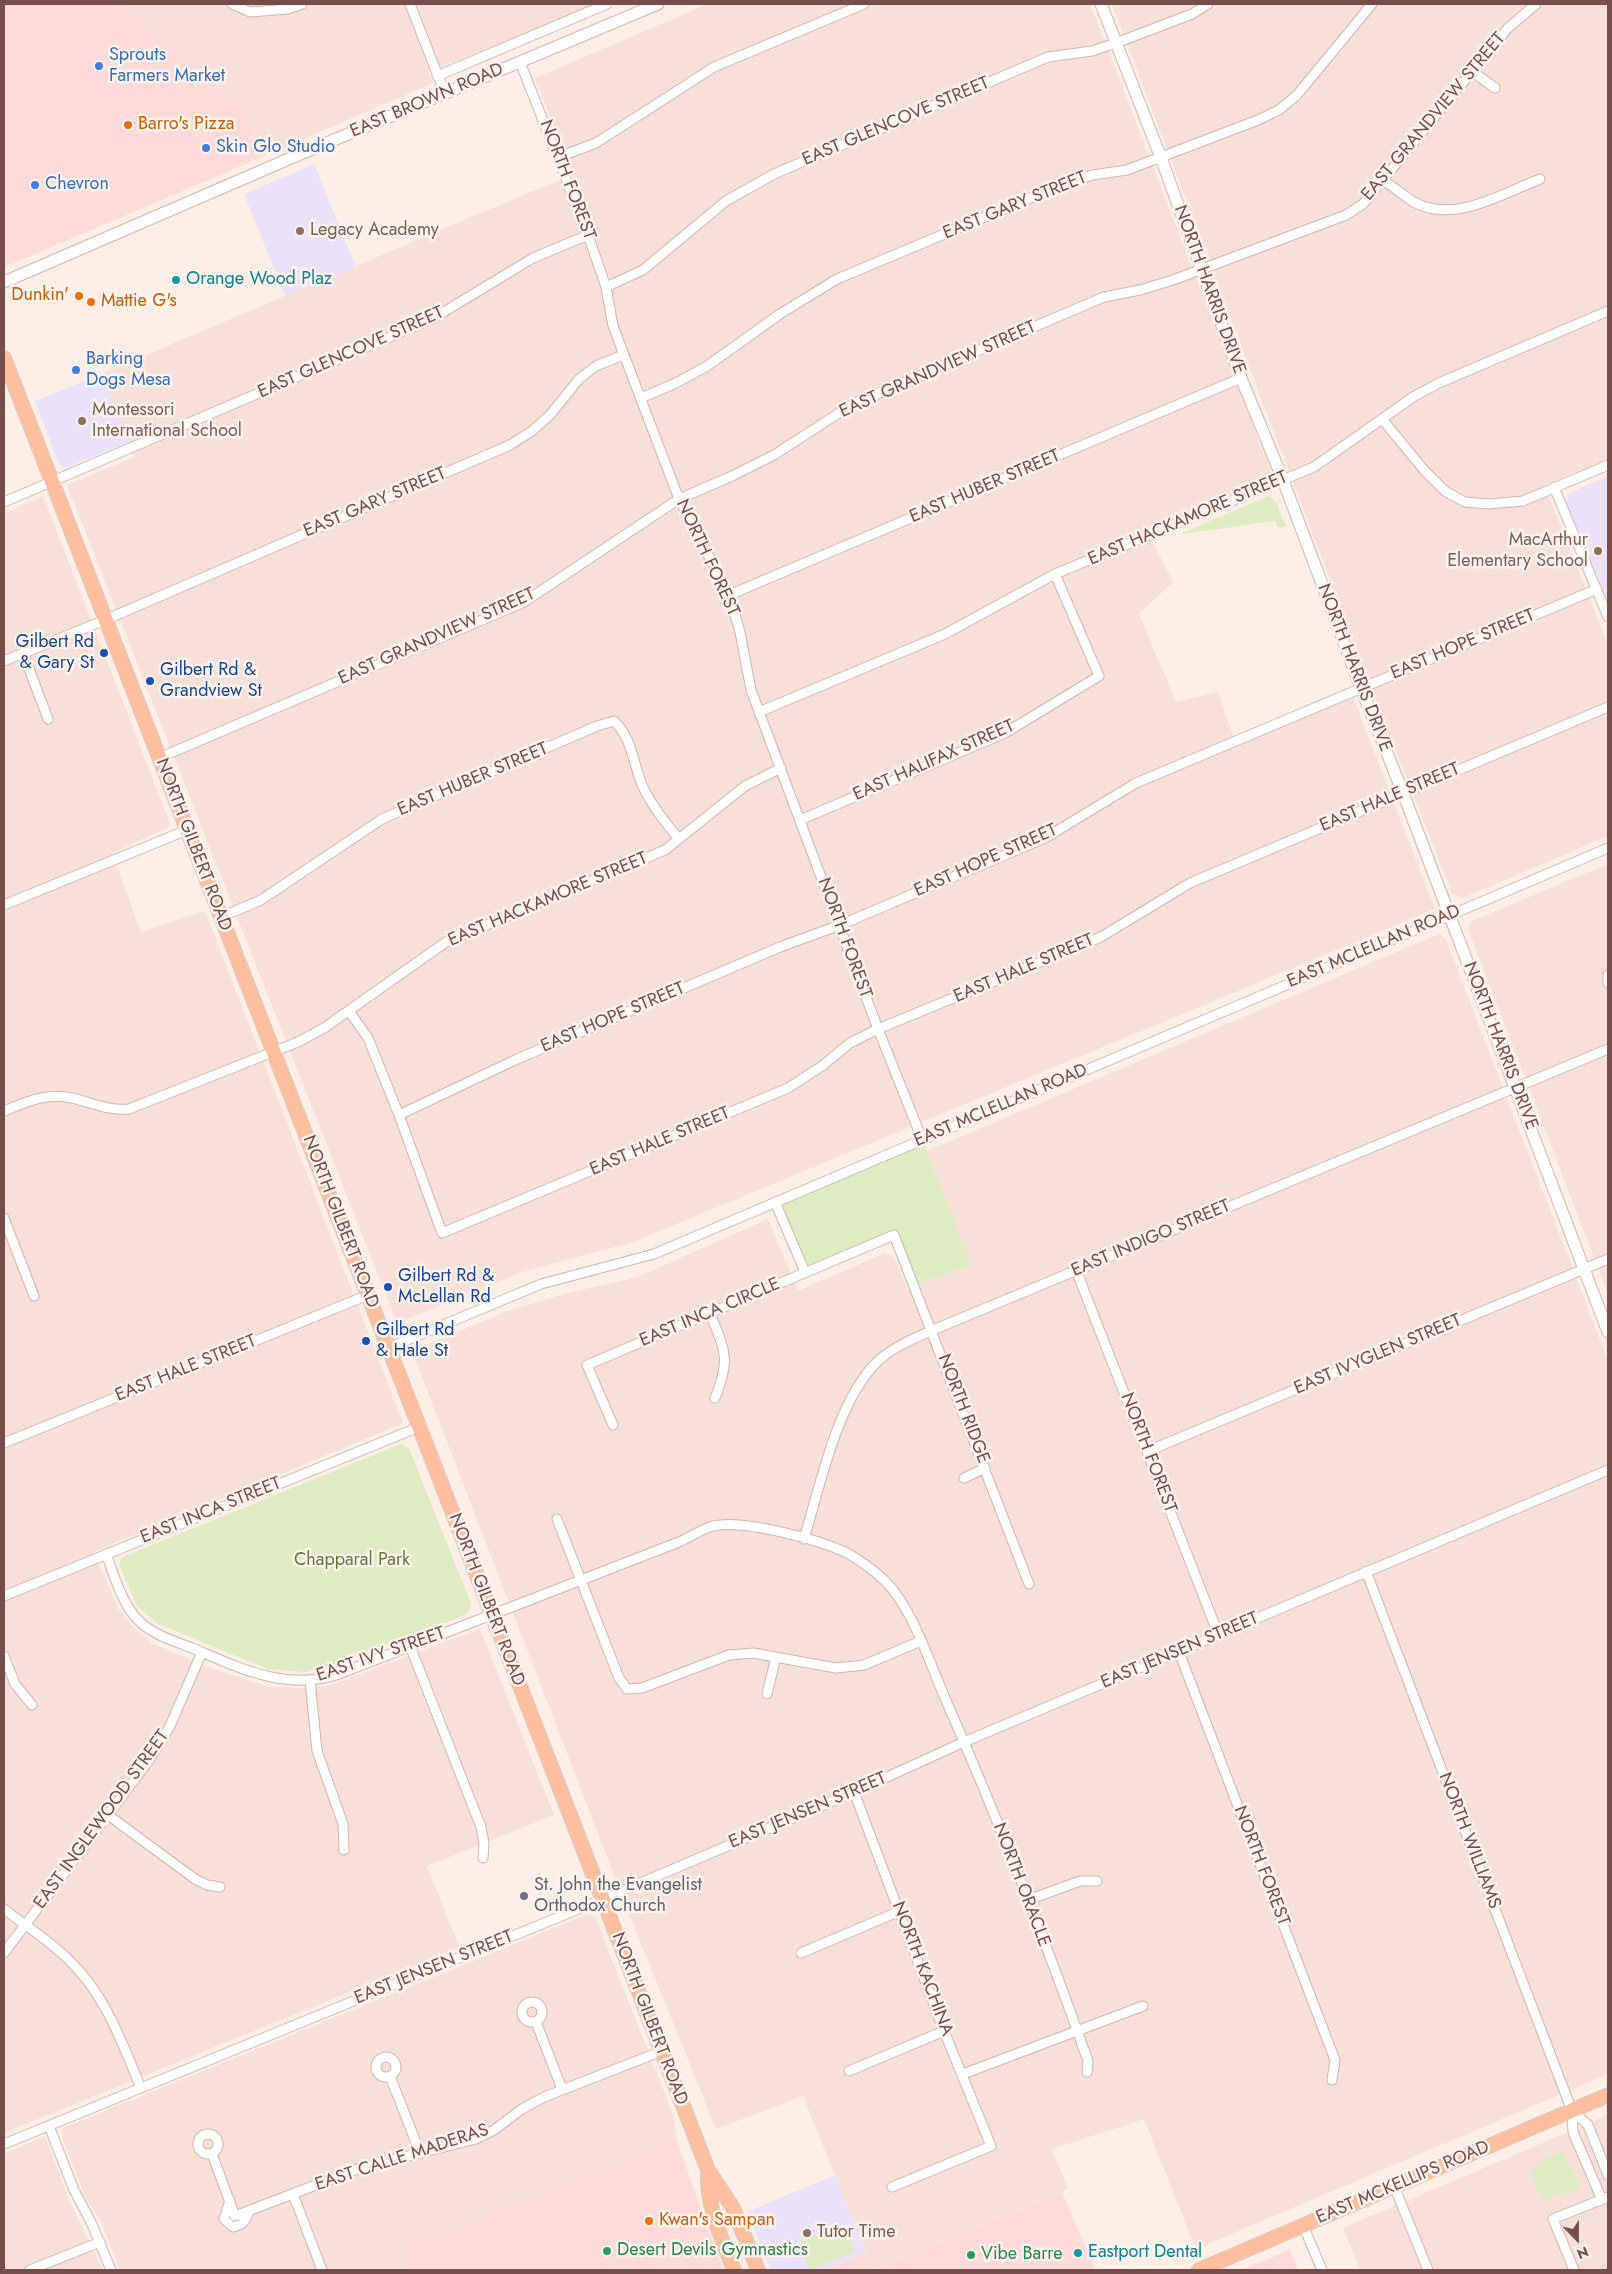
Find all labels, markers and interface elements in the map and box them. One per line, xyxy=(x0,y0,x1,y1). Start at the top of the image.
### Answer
street label: EAST GRANDVIEW STREET xyxy=(1357,29,1511,205)
place label: Sprouts Farmers Market xyxy=(109,45,225,88)
street label: EAST BROWN ROAD xyxy=(347,59,507,143)
marker: Sprouts Farmers Market xyxy=(93,60,105,72)
street label: EAST GLENCOVE STREET xyxy=(799,73,993,171)
place label: Barro's Pizza xyxy=(138,114,234,136)
street label: NORTH FOREST xyxy=(534,117,600,243)
marker: Barro's Pizza xyxy=(122,119,134,131)
place label: Skin Glo Studio xyxy=(216,137,335,159)
marker: Skin Glo Studio xyxy=(200,142,212,154)
street label: EAST GARY STREET xyxy=(940,167,1090,245)
place label: Chevron xyxy=(45,174,109,196)
marker: Chevron xyxy=(29,179,41,191)
street label: NORTH HARRIS DRIVE xyxy=(1168,203,1250,377)
place label: Legacy Academy xyxy=(310,220,439,242)
marker: Legacy Academy xyxy=(294,225,306,237)
place label: Orange Wood Plaz xyxy=(186,269,332,291)
marker: Orange Wood Plaz xyxy=(170,274,182,286)
place label: Dunkin' xyxy=(11,285,69,307)
marker: Dunkin' xyxy=(73,290,85,302)
place label: Mattie G's xyxy=(101,291,177,313)
marker: Mattie G's xyxy=(85,296,97,308)
street label: EAST GLENCOVE STREET xyxy=(255,302,447,404)
street label: EAST GRANDVIEW STREET xyxy=(836,317,1040,423)
place label: Barking Dogs Mesa xyxy=(86,349,171,392)
marker: Barking Dogs Mesa xyxy=(70,364,82,376)
place label: Montessori International School xyxy=(92,400,242,442)
marker: Montessori International School xyxy=(76,415,88,427)
street label: EAST HUBER STREET xyxy=(906,446,1064,528)
street label: EAST GARY STREET xyxy=(300,463,450,543)
street label: EAST HACKAMORE STREET xyxy=(1085,467,1291,571)
street label: NORTH FOREST xyxy=(671,496,743,620)
place label: MacArthur Elementary School xyxy=(1447,530,1588,572)
marker: MacArthur Elementary School xyxy=(1592,545,1604,557)
street label: NORTH HARRIS DRIVE xyxy=(1312,581,1396,755)
street label: EAST GRANDVIEW STREET xyxy=(335,584,539,690)
street label: EAST HOPE STREET xyxy=(1388,605,1538,685)
place label: Gilbert Rd & Gary St xyxy=(15,632,94,674)
marker: Gilbert Rd & Gary St xyxy=(98,647,110,659)
place label: Gilbert Rd & Grandview St xyxy=(160,660,262,702)
marker: Gilbert Rd & Grandview St xyxy=(144,675,156,687)
street label: EAST HALIFAX STREET xyxy=(850,716,1018,806)
street label: EAST HUBER STREET xyxy=(394,739,552,821)
street label: NORTH GILBERT ROAD xyxy=(150,756,236,934)
street label: EAST HALE STREET xyxy=(1317,759,1463,837)
street label: EAST HOPE STREET xyxy=(911,820,1061,902)
street label: EAST HACKAMORE STREET xyxy=(445,848,651,952)
street label: NORTH FOREST xyxy=(812,875,876,1001)
street label: EAST MCLELLAN ROAD xyxy=(1284,901,1464,993)
street label: EAST HALE STREET xyxy=(951,930,1097,1008)
street label: NORTH HARRIS DRIVE xyxy=(1458,959,1542,1133)
street label: EAST HOPE STREET xyxy=(538,978,688,1058)
street label: EAST MCLELLAN ROAD xyxy=(911,1060,1091,1152)
street label: EAST HALE STREET xyxy=(587,1103,733,1181)
street label: NORTH GILBERT ROAD xyxy=(297,1133,383,1311)
street label: EAST INDIGO STREET xyxy=(1068,1196,1234,1282)
place label: Gilbert Rd & McLellan Rd xyxy=(398,1266,494,1308)
street label: EAST INCA CIRCLE xyxy=(637,1274,783,1352)
marker: Gilbert Rd & McLellan Rd xyxy=(382,1281,394,1293)
street label: EAST IVYGLEN STREET xyxy=(1291,1310,1465,1400)
place label: Gilbert Rd & Hale St xyxy=(376,1320,455,1362)
street label: EAST HALE STREET xyxy=(112,1331,260,1407)
marker: Gilbert Rd & Hale St xyxy=(360,1335,372,1347)
street label: NORTH RIDGE xyxy=(932,1351,994,1467)
street label: NORTH FOREST xyxy=(1115,1390,1181,1516)
street label: EAST INCA STREET xyxy=(138,1473,284,1549)
street label: NORTH GILBERT ROAD xyxy=(443,1511,529,1689)
park label: Chapparal Park xyxy=(294,1550,410,1572)
street label: EAST JENSEN STREET xyxy=(1098,1608,1262,1694)
street label: EAST IVY STREET xyxy=(314,1623,448,1687)
street label: EAST INGLEWOOD STREET xyxy=(30,1726,174,1914)
street label: EAST JENSEN STREET xyxy=(726,1768,890,1854)
street label: NORTH WILLIAMS xyxy=(1433,1770,1505,1912)
street label: NORTH FOREST xyxy=(1228,1803,1294,1929)
street label: NORTH ORACLE xyxy=(987,1820,1055,1950)
place label: St. John the Evangelist Orthodox Church xyxy=(534,1875,702,1918)
marker: St. John the Evangelist Orthodox Church xyxy=(518,1890,530,1902)
street label: NORTH KACHINA xyxy=(887,1899,957,2039)
street label: EAST JENSEN STREET xyxy=(352,1926,516,2010)
street label: NORTH GILBERT ROAD xyxy=(606,1930,692,2108)
street label: EAST CALLE MADERAS xyxy=(312,2120,492,2196)
street label: EAST MCKELLIPS ROAD xyxy=(1313,2137,1493,2229)
place label: Kwan's Sampan xyxy=(659,2210,775,2232)
north arrow xyxy=(1552,2214,1602,2264)
marker: Kwan's Sampan xyxy=(643,2215,655,2227)
place label: Tutor Time xyxy=(817,2222,895,2244)
marker: Tutor Time xyxy=(801,2227,813,2239)
place label: Desert Devils Gymnastics xyxy=(617,2240,808,2262)
place label: Eastport Dental xyxy=(1088,2242,1202,2264)
text: N xyxy=(1574,2242,1592,2264)
place label: Vibe Barre xyxy=(981,2244,1063,2266)
marker: Desert Devils Gymnastics xyxy=(601,2245,613,2257)
marker: Eastport Dental xyxy=(1072,2247,1084,2259)
marker: Vibe Barre xyxy=(965,2249,977,2261)

